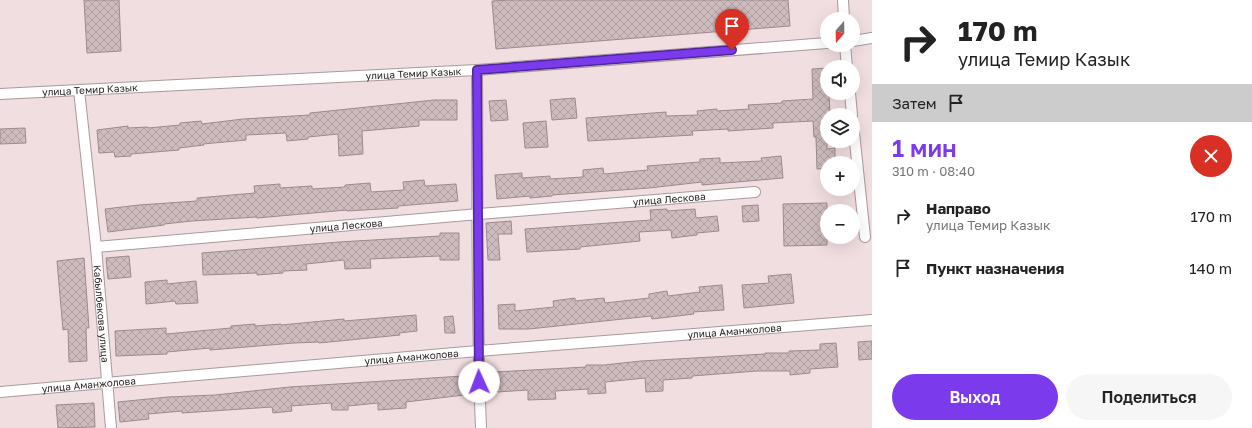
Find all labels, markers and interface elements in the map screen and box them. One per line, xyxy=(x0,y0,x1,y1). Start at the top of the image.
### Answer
pin xyxy=(715,9,749,50)
north arrow xyxy=(820,12,860,52)
map controls xyxy=(820,12,860,244)
text: 170 m xyxy=(958,14,1037,47)
icon: arrive xyxy=(721,15,743,37)
icon: right xyxy=(892,16,944,68)
text: улица Темир Казык xyxy=(958,48,1130,70)
button: sound xyxy=(820,60,860,100)
street label: улица Темир Казык xyxy=(365,65,462,82)
street label: улица Темир Казык xyxy=(42,81,138,98)
icon: arrive xyxy=(945,92,967,114)
text: Затем xyxy=(892,94,937,112)
button: layers xyxy=(820,108,860,148)
text: 1 мин xyxy=(892,133,957,162)
button: close xyxy=(1190,135,1232,177)
button: + xyxy=(820,156,860,196)
text: 310 m · 08:40 xyxy=(892,163,975,179)
street label: улица Лескова xyxy=(632,190,706,208)
text: Направо xyxy=(926,199,991,217)
button: − xyxy=(820,204,860,244)
icon: right xyxy=(892,205,914,227)
text: 170 m xyxy=(1190,207,1232,225)
street label: улица Лескова xyxy=(309,216,383,235)
text: улица Темир Казык xyxy=(926,217,1050,233)
icon: arrive xyxy=(892,257,914,279)
text: Пункт назначения xyxy=(926,259,1064,277)
text: 140 m xyxy=(1189,259,1232,277)
street label: Кабылбекова улица xyxy=(92,264,112,363)
street label: улица Аманжолова xyxy=(687,321,782,341)
street label: улица Аманжолова xyxy=(364,347,459,367)
position arrow xyxy=(458,361,500,403)
street label: улица Аманжолова xyxy=(41,374,136,394)
button: Выход xyxy=(892,374,1058,420)
button: Поделиться xyxy=(1066,374,1232,420)

